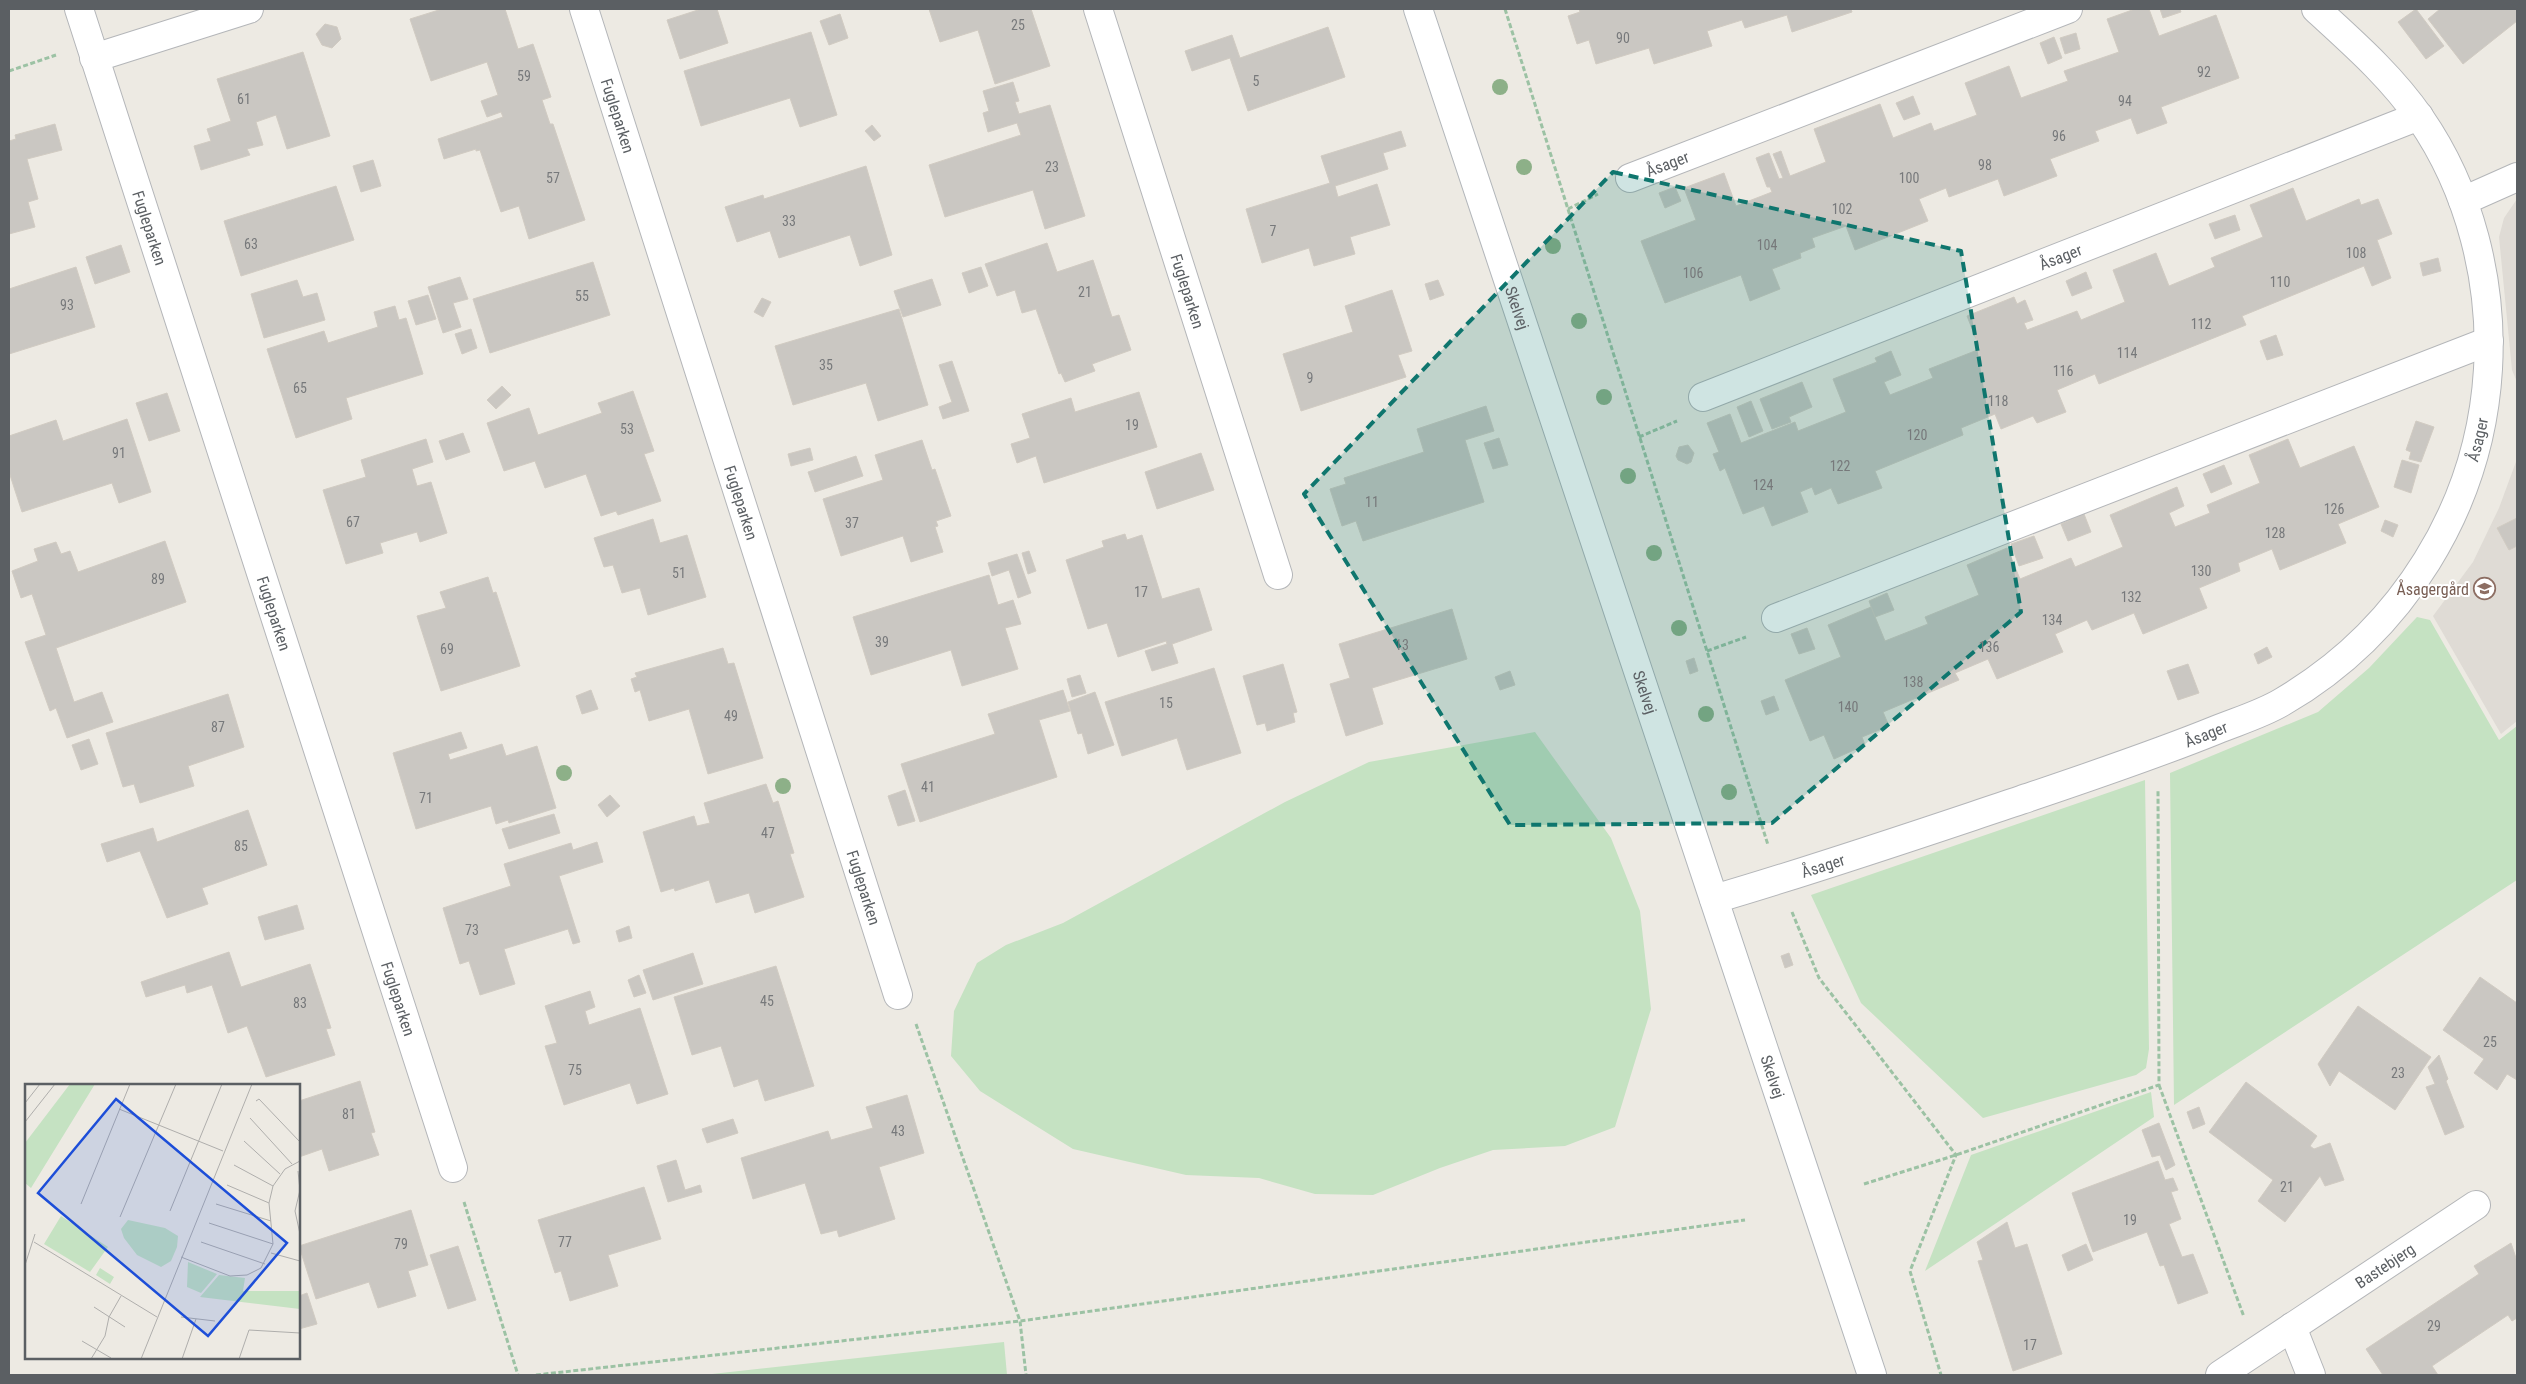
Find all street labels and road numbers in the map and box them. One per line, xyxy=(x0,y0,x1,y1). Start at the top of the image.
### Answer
street label: Fugleparken xyxy=(597,76,638,155)
street label: Åsager xyxy=(1643,147,1692,181)
street label: Fugleparken xyxy=(128,188,170,268)
street label: Åsager xyxy=(2036,240,2085,274)
street label: Fugleparken xyxy=(1166,252,1208,331)
street label: Skelvej xyxy=(1501,284,1533,332)
street label: Åsager xyxy=(2462,416,2492,464)
street label: Fugleparken xyxy=(720,463,761,542)
street label: Fugleparken xyxy=(253,574,294,653)
street label: Skelvej xyxy=(1629,668,1661,716)
street label: Åsager xyxy=(2182,717,2230,751)
street label: Fugleparken xyxy=(843,848,884,927)
street label: Åsager xyxy=(1799,850,1847,882)
street label: Fugleparken xyxy=(377,959,419,1038)
street label: Skelvej xyxy=(1756,1053,1788,1101)
street label: Bastebjerg xyxy=(2352,1239,2419,1292)

